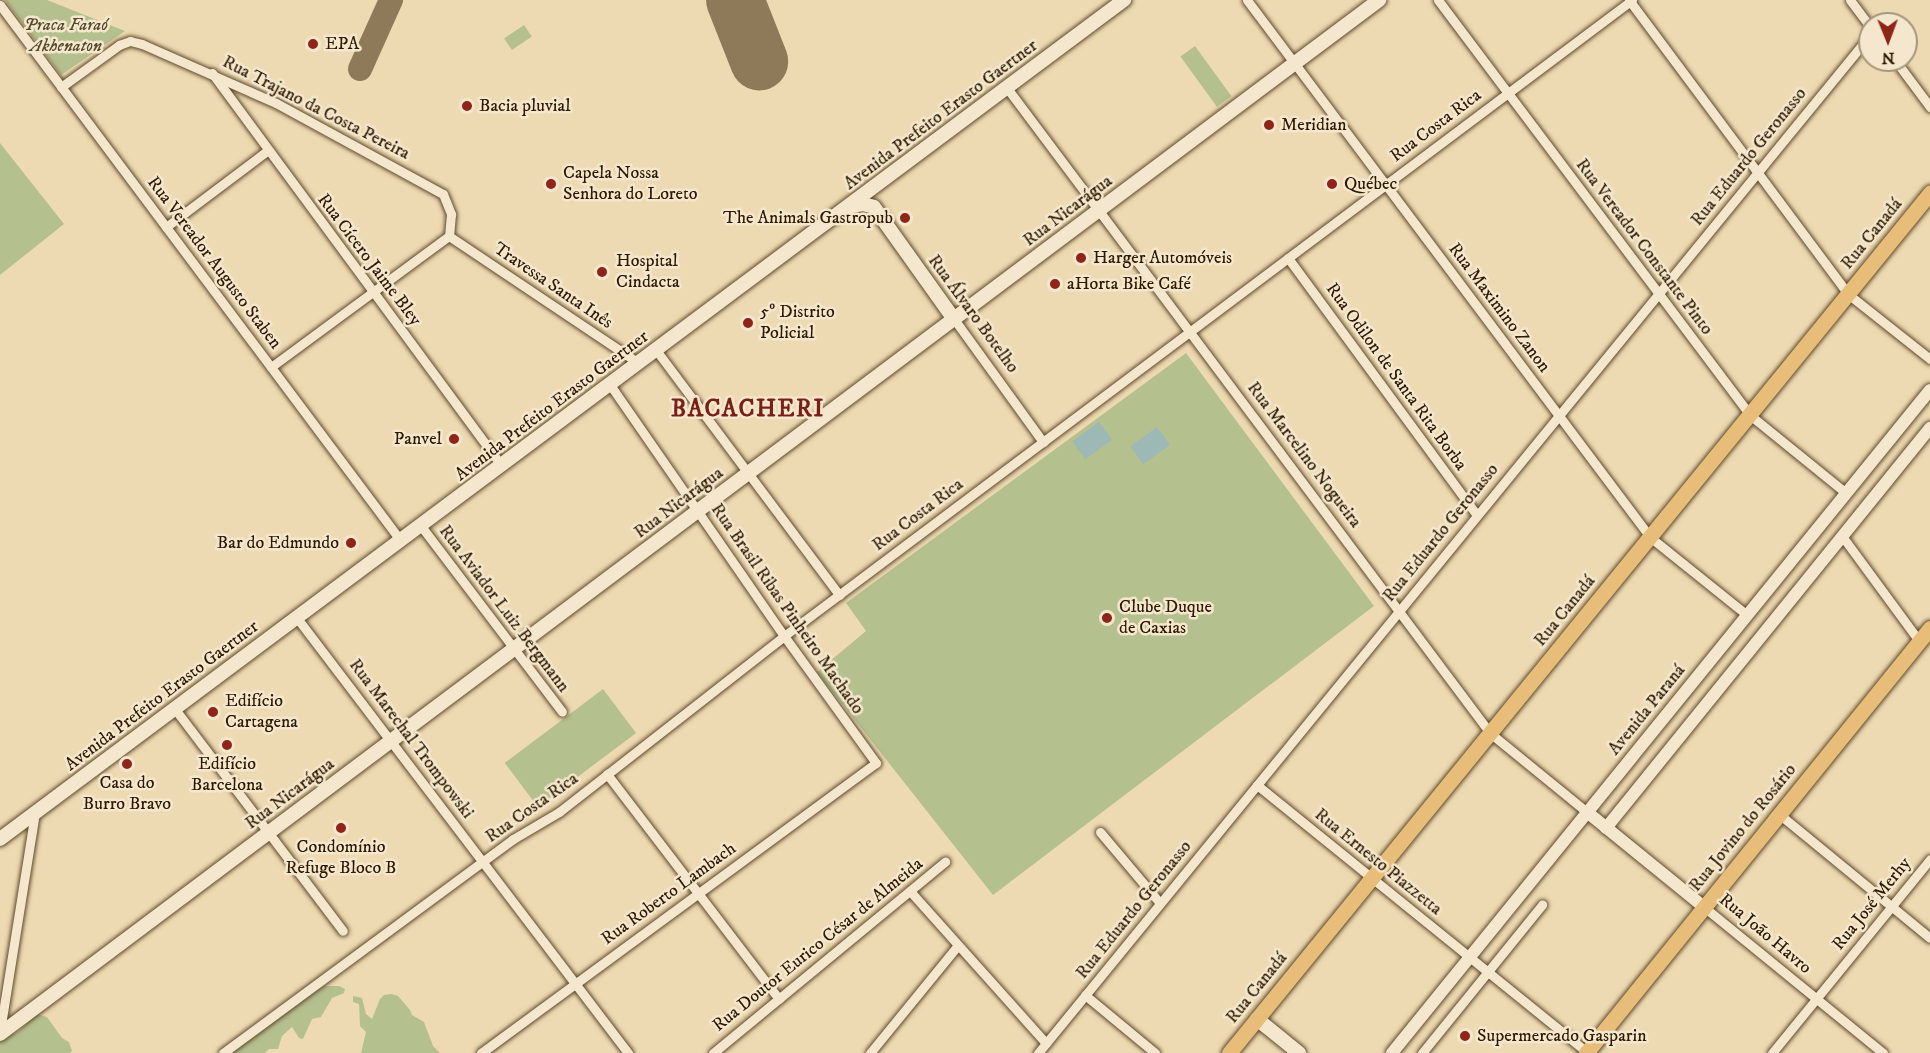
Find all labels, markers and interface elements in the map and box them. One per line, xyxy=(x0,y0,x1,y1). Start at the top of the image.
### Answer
north arrow xyxy=(1858,12,1918,72)
park label: Praca Faraó Akhenaton xyxy=(24,15,108,57)
place label: EPA xyxy=(325,33,359,55)
street label: Avenida Prefeito Erasto Gaertner xyxy=(840,35,1042,195)
marker: EPA xyxy=(306,37,320,51)
text: N xyxy=(1882,48,1895,68)
street label: Rua Trajano da Costa Pereira xyxy=(219,51,413,165)
street label: Rua Eduardo Geronasso xyxy=(1687,83,1811,231)
street label: Rua Costa Rica xyxy=(1386,85,1486,167)
place label: Bacia pluvial xyxy=(479,95,571,117)
marker: Bacia pluvial xyxy=(460,99,474,113)
place label: Meridian xyxy=(1281,114,1347,136)
marker: Meridian xyxy=(1262,118,1276,132)
street label: Rua Vereador Constante Pinto xyxy=(1571,155,1717,339)
place label: Capela Nossa Senhora do Loreto xyxy=(563,163,697,206)
street label: Rua Nicarágua xyxy=(1019,170,1117,252)
street label: Rua Vereador Augusto Staben xyxy=(142,173,286,353)
place label: Québec xyxy=(1344,173,1397,195)
marker: Capela Nossa Senhora do Loreto xyxy=(544,177,558,191)
marker: Québec xyxy=(1325,177,1339,191)
street label: Rua Cícero Jaime Bley xyxy=(312,190,426,330)
street label: Rua Canadá xyxy=(1837,194,1907,274)
place label: The Animals Gastropub xyxy=(723,207,893,229)
marker: The Animals Gastropub xyxy=(898,211,912,225)
street label: Travessa Santa Inês xyxy=(489,238,617,334)
street label: Rua Maximino Zanon xyxy=(1443,239,1555,377)
place label: Harger Automóveis xyxy=(1093,247,1232,269)
place label: Hospital Cindacta xyxy=(616,251,680,294)
street label: Rua Álvaro Botelho xyxy=(923,251,1023,377)
marker: Harger Automóveis xyxy=(1074,251,1088,265)
marker: Hospital Cindacta xyxy=(593,263,611,281)
place label: aHorta Bike Café xyxy=(1067,273,1191,295)
marker: aHorta Bike Café xyxy=(1048,277,1062,291)
street label: Rua Odilon de Santa Rita Borba xyxy=(1321,279,1471,475)
place label: 5º Distrito Policial xyxy=(760,302,835,344)
marker: 5º Distrito Policial xyxy=(741,316,755,330)
street label: Avenida Prefeito Erasto Gaertner xyxy=(451,326,653,486)
street label: Rua Marcelino Nogueira xyxy=(1242,378,1366,532)
district label: BACACHERI xyxy=(671,396,825,424)
place label: Panvel xyxy=(394,428,442,450)
marker: Panvel xyxy=(447,432,461,446)
street label: Rua Eduardo Geronasso xyxy=(1379,459,1503,607)
street label: Rua Nicarágua xyxy=(630,462,728,544)
street label: Rua Costa Rica xyxy=(868,474,968,556)
street label: Rua Brasil Ribas Pinheiro Machado xyxy=(706,499,868,719)
street label: Rua Aviador Luiz Bergmann xyxy=(434,521,574,697)
place label: Bar do Edmundo xyxy=(217,532,339,554)
marker: Bar do Edmundo xyxy=(344,536,358,550)
street label: Rua Canadá xyxy=(1530,571,1600,651)
place label: Clube Duque de Caxias xyxy=(1119,597,1212,640)
marker: Clube Duque de Caxias xyxy=(1100,611,1114,625)
street label: Avenida Prefeito Erasto Gaertner xyxy=(61,616,263,776)
street label: Rua Marechal Trompowski xyxy=(344,655,478,823)
street label: Avenida Paraná xyxy=(1604,660,1690,760)
place label: Edifício Cartagena xyxy=(225,691,298,734)
marker: Edifício Cartagena xyxy=(206,705,220,719)
marker: Edifício Barcelona xyxy=(220,738,234,752)
street label: Rua Nicarágua xyxy=(241,753,339,835)
place label: Edifício Barcelona xyxy=(191,754,263,796)
marker: Casa do Burro Bravo xyxy=(120,757,134,771)
street label: Rua Jovino do Rosário xyxy=(1685,760,1801,896)
street label: Rua Costa Rica xyxy=(481,768,583,848)
place label: Casa do Burro Bravo xyxy=(83,773,171,816)
street label: Rua Ernesto Piazzetta xyxy=(1310,804,1446,920)
marker: Condomínio Refuge Bloco B xyxy=(334,821,348,835)
street label: Rua Eduardo Geronasso xyxy=(1072,836,1196,984)
place label: Condomínio Refuge Bloco B xyxy=(286,837,396,880)
street label: Rua Roberto Lambach xyxy=(597,838,741,950)
street label: Rua Doutor Eurico César de Almeida xyxy=(709,853,927,1037)
street label: Rua José Merhy xyxy=(1828,853,1916,955)
street label: Rua João Havro xyxy=(1714,889,1816,979)
street label: Rua Canadá xyxy=(1222,948,1292,1028)
place label: Supermercado Gasparin xyxy=(1477,1025,1647,1047)
marker: Supermercado Gasparin xyxy=(1458,1029,1472,1043)

